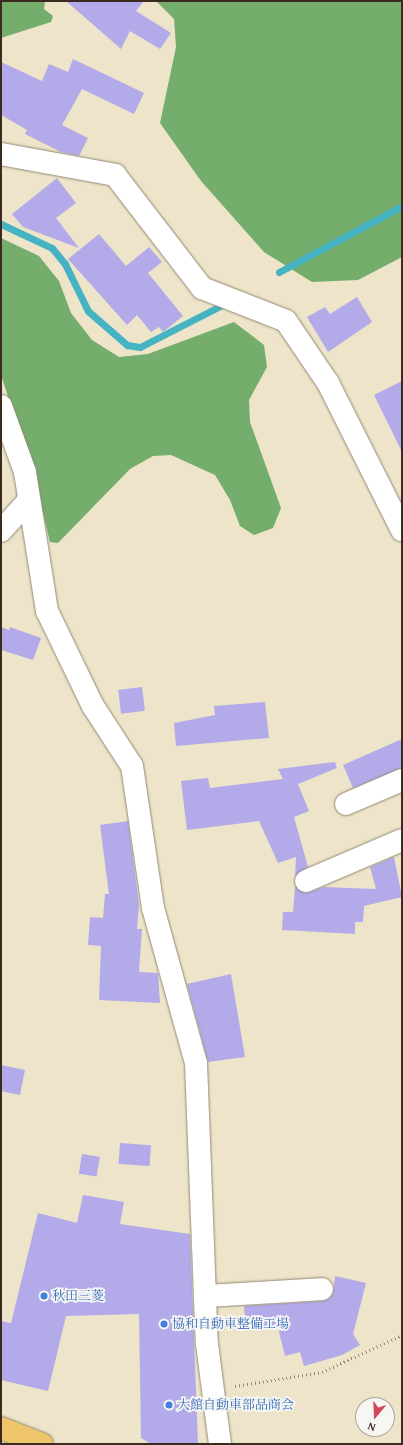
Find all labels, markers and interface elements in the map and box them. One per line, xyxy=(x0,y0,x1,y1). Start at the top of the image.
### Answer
place label: 秋田三菱 xyxy=(52,1288,104,1304)
marker: 秋田三菱 xyxy=(39,1291,49,1301)
place label: 協和自動車整備工場 xyxy=(172,1316,289,1332)
marker: 協和自動車整備工場 xyxy=(159,1319,169,1329)
place label: 大館自動車部品商会 xyxy=(177,1397,294,1413)
north arrow xyxy=(355,1397,395,1437)
marker: 大館自動車部品商会 xyxy=(164,1400,174,1410)
text: N xyxy=(365,1419,378,1436)

